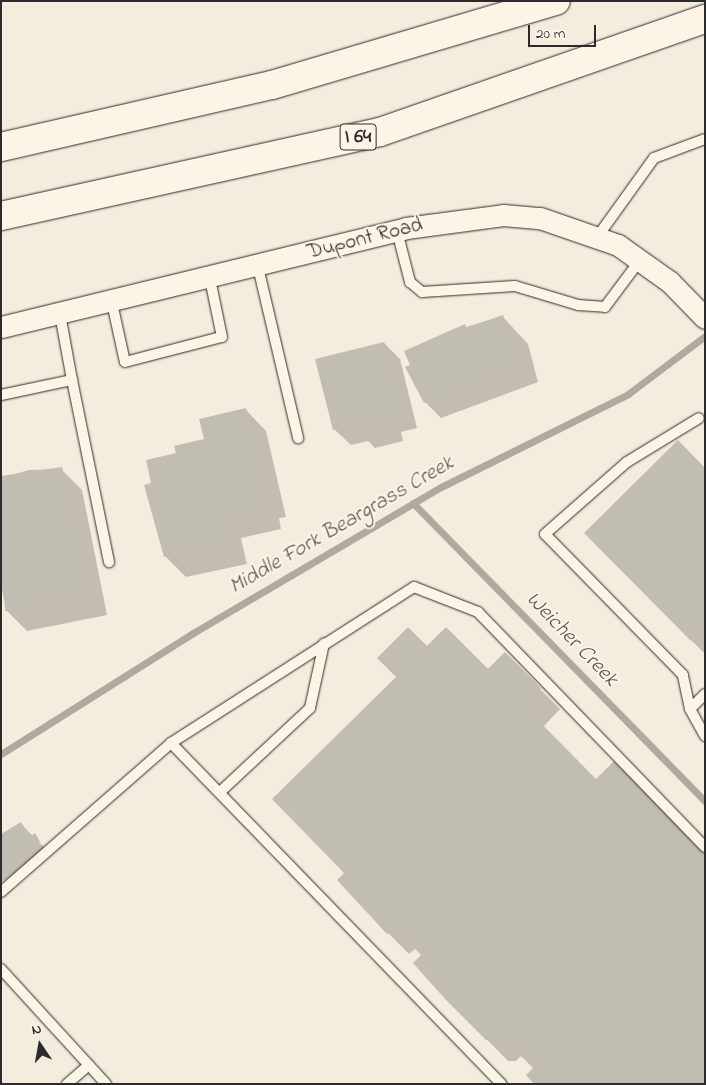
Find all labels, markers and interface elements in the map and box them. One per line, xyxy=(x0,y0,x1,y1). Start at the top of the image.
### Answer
scale bar xyxy=(531,15,598,47)
text: 20 m xyxy=(536,23,565,45)
road number: I 64 xyxy=(339,120,377,154)
street label: Dupont Road xyxy=(305,212,425,266)
water label: Middle Fork Beargrass Creek xyxy=(225,451,459,601)
water label: Weicher Creek xyxy=(519,587,623,693)
text: N xyxy=(30,1019,44,1041)
north arrow xyxy=(15,1020,65,1070)

